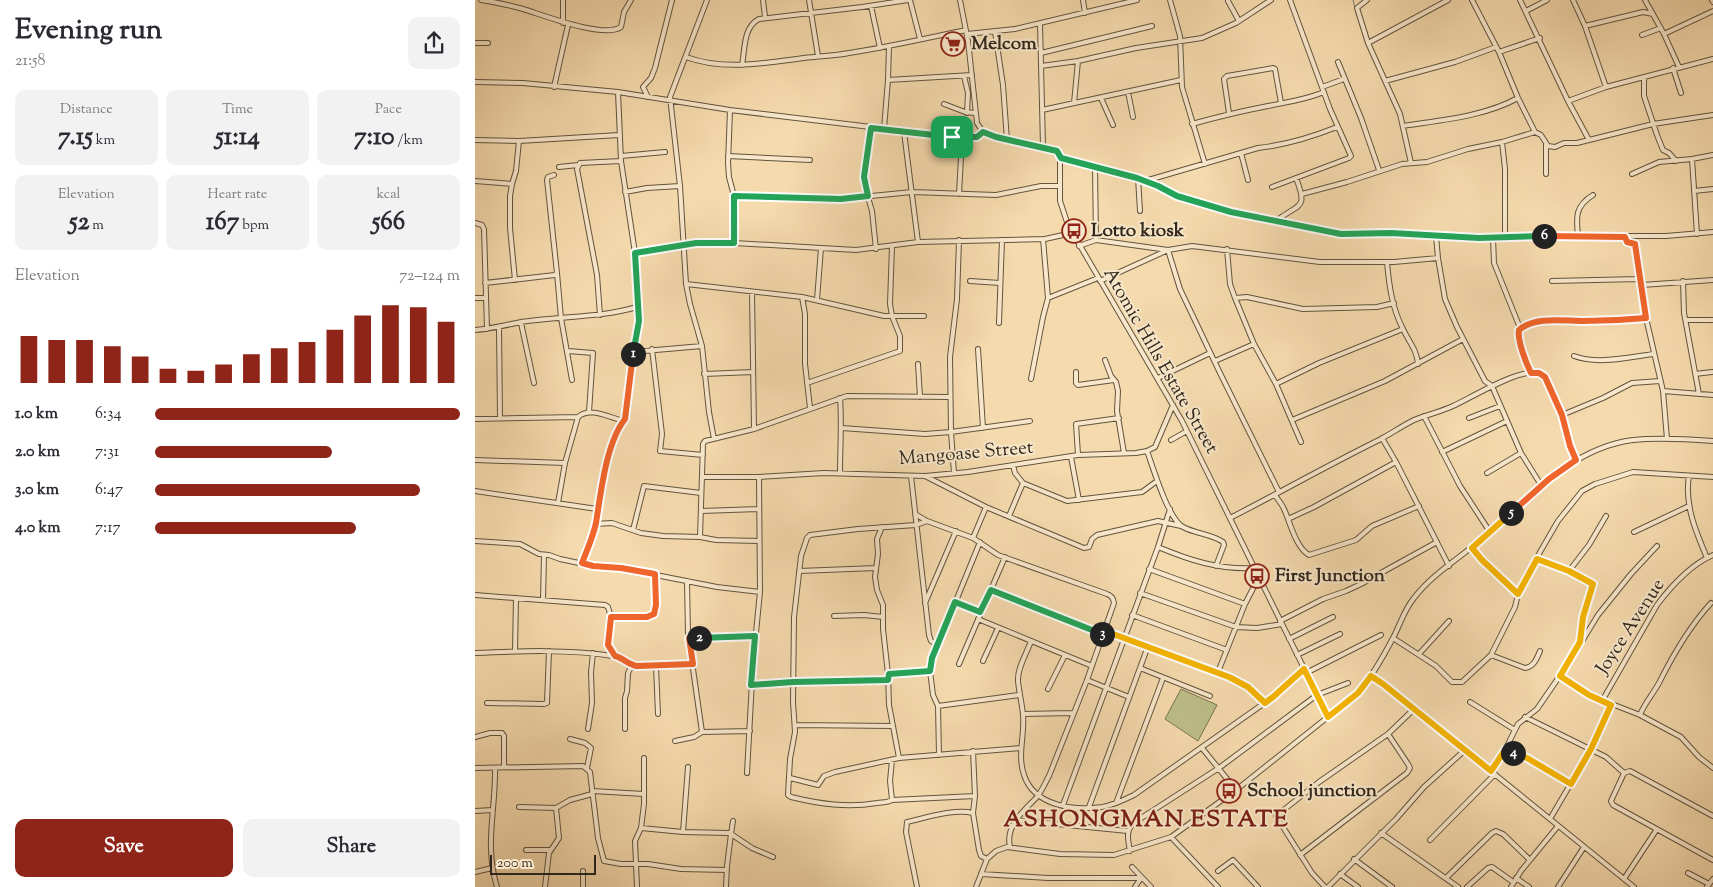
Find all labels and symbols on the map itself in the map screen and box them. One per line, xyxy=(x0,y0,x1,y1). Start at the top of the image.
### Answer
supermarket icon: Melcom xyxy=(940,31,966,57)
place label: Melcom xyxy=(971,31,1037,58)
pin xyxy=(931,116,973,158)
bus stop icon: Lotto kiosk xyxy=(1061,218,1087,244)
place label: Lotto kiosk xyxy=(1091,218,1185,245)
pin: 6 xyxy=(1531,224,1557,248)
street label: Atomic Hills Estate Street xyxy=(1096,263,1225,459)
pin: 1 xyxy=(621,342,645,366)
street label: Mangoase Street xyxy=(898,435,1035,473)
pin: 5 xyxy=(1499,500,1523,526)
bus stop icon: First Junction xyxy=(1244,563,1270,589)
place label: First Junction xyxy=(1275,563,1386,590)
street label: Joyce Avenue xyxy=(1589,574,1672,681)
pin: 3 xyxy=(1089,622,1115,646)
pin: 2 xyxy=(687,626,711,650)
pin: 4 xyxy=(1501,740,1525,766)
bus stop icon: School junction xyxy=(1216,778,1242,804)
place label: School junction xyxy=(1247,778,1378,805)
district label: ASHONGMAN ESTATE xyxy=(1003,803,1289,837)
scale bar xyxy=(490,852,596,875)

